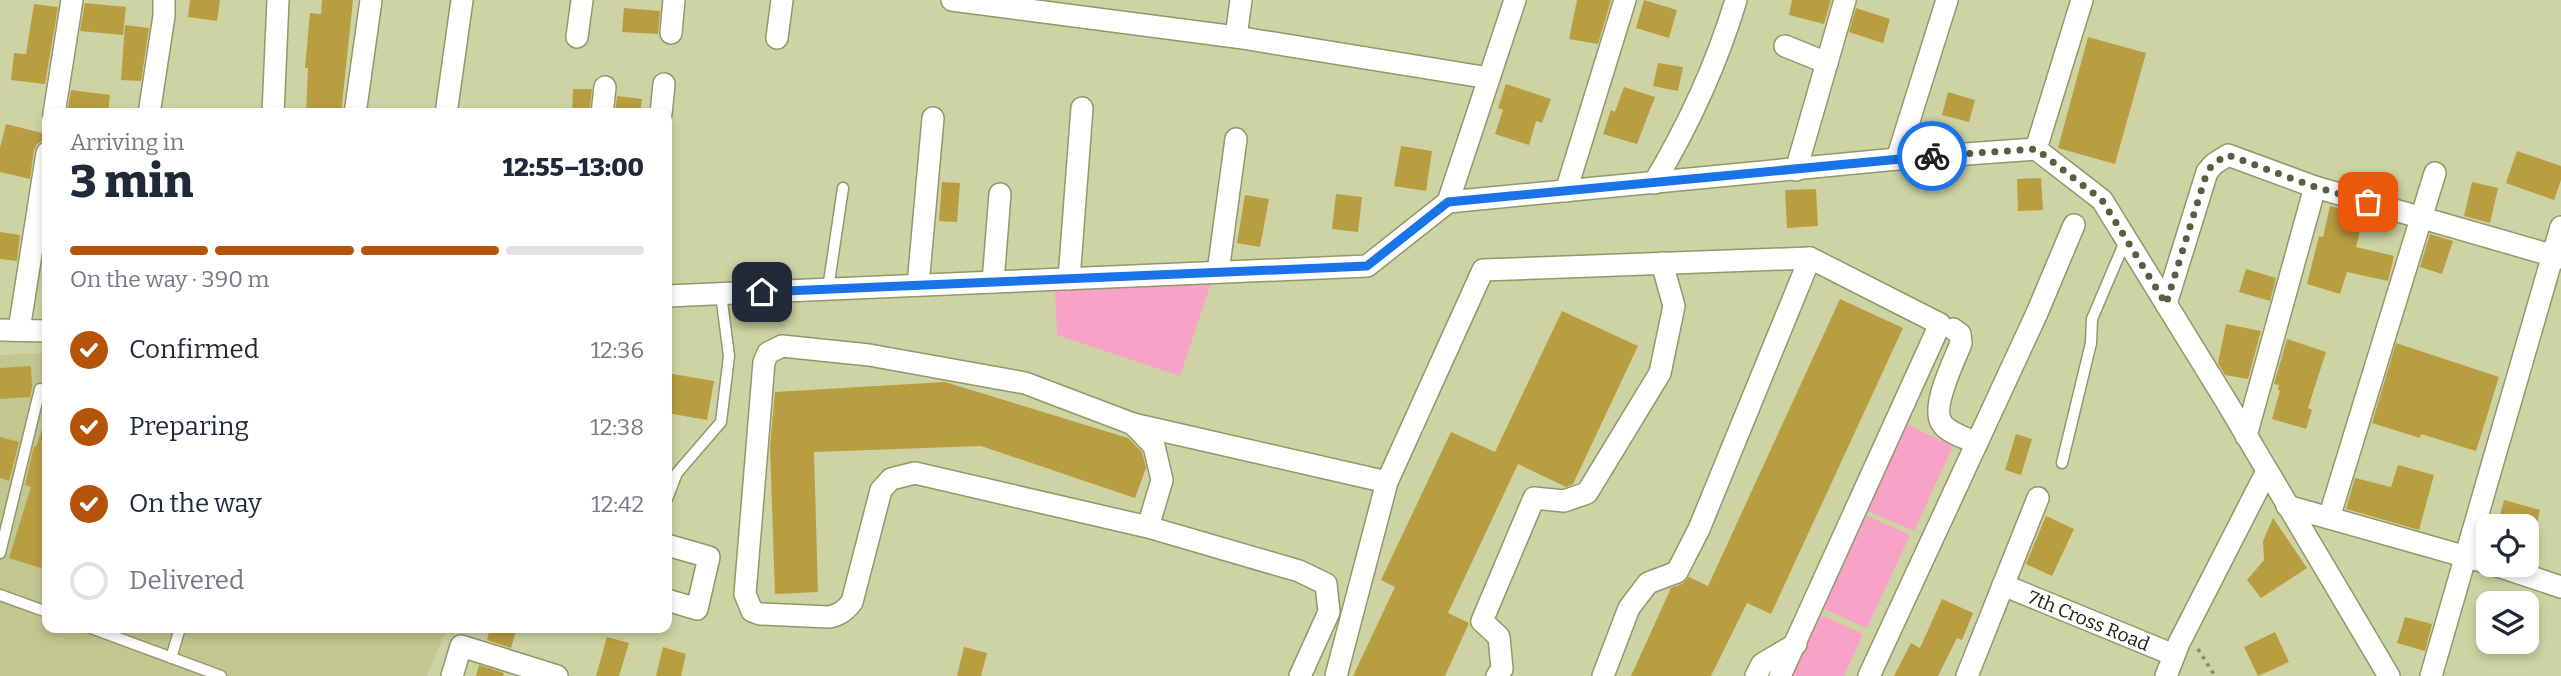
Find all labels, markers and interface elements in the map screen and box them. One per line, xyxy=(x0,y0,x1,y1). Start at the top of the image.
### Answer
courier xyxy=(1897,121,1967,191)
text: Arriving in xyxy=(70,128,184,156)
icon: bike xyxy=(1913,137,1951,175)
text: 12:55–13:00 xyxy=(502,152,644,183)
text: 3 min xyxy=(70,154,193,209)
pin xyxy=(2338,172,2398,232)
icon: bag xyxy=(2349,183,2387,221)
pin xyxy=(732,262,792,322)
text: On the way · 390 m xyxy=(70,265,269,293)
icon: home xyxy=(743,273,781,311)
icon: check xyxy=(70,331,108,369)
text: Confirmed xyxy=(129,334,259,365)
text: 12:36 xyxy=(591,336,644,364)
icon: check xyxy=(70,408,108,446)
text: Preparing xyxy=(129,411,249,442)
text: 12:38 xyxy=(590,413,644,441)
icon: check xyxy=(70,485,108,523)
text: On the way xyxy=(129,488,262,519)
text: 12:42 xyxy=(591,490,644,518)
map controls xyxy=(2476,514,2539,654)
button: locate xyxy=(2476,514,2539,577)
text: Delivered xyxy=(129,565,244,596)
street label: 7th Cross Road xyxy=(2025,586,2153,656)
button: layers xyxy=(2476,591,2539,654)

